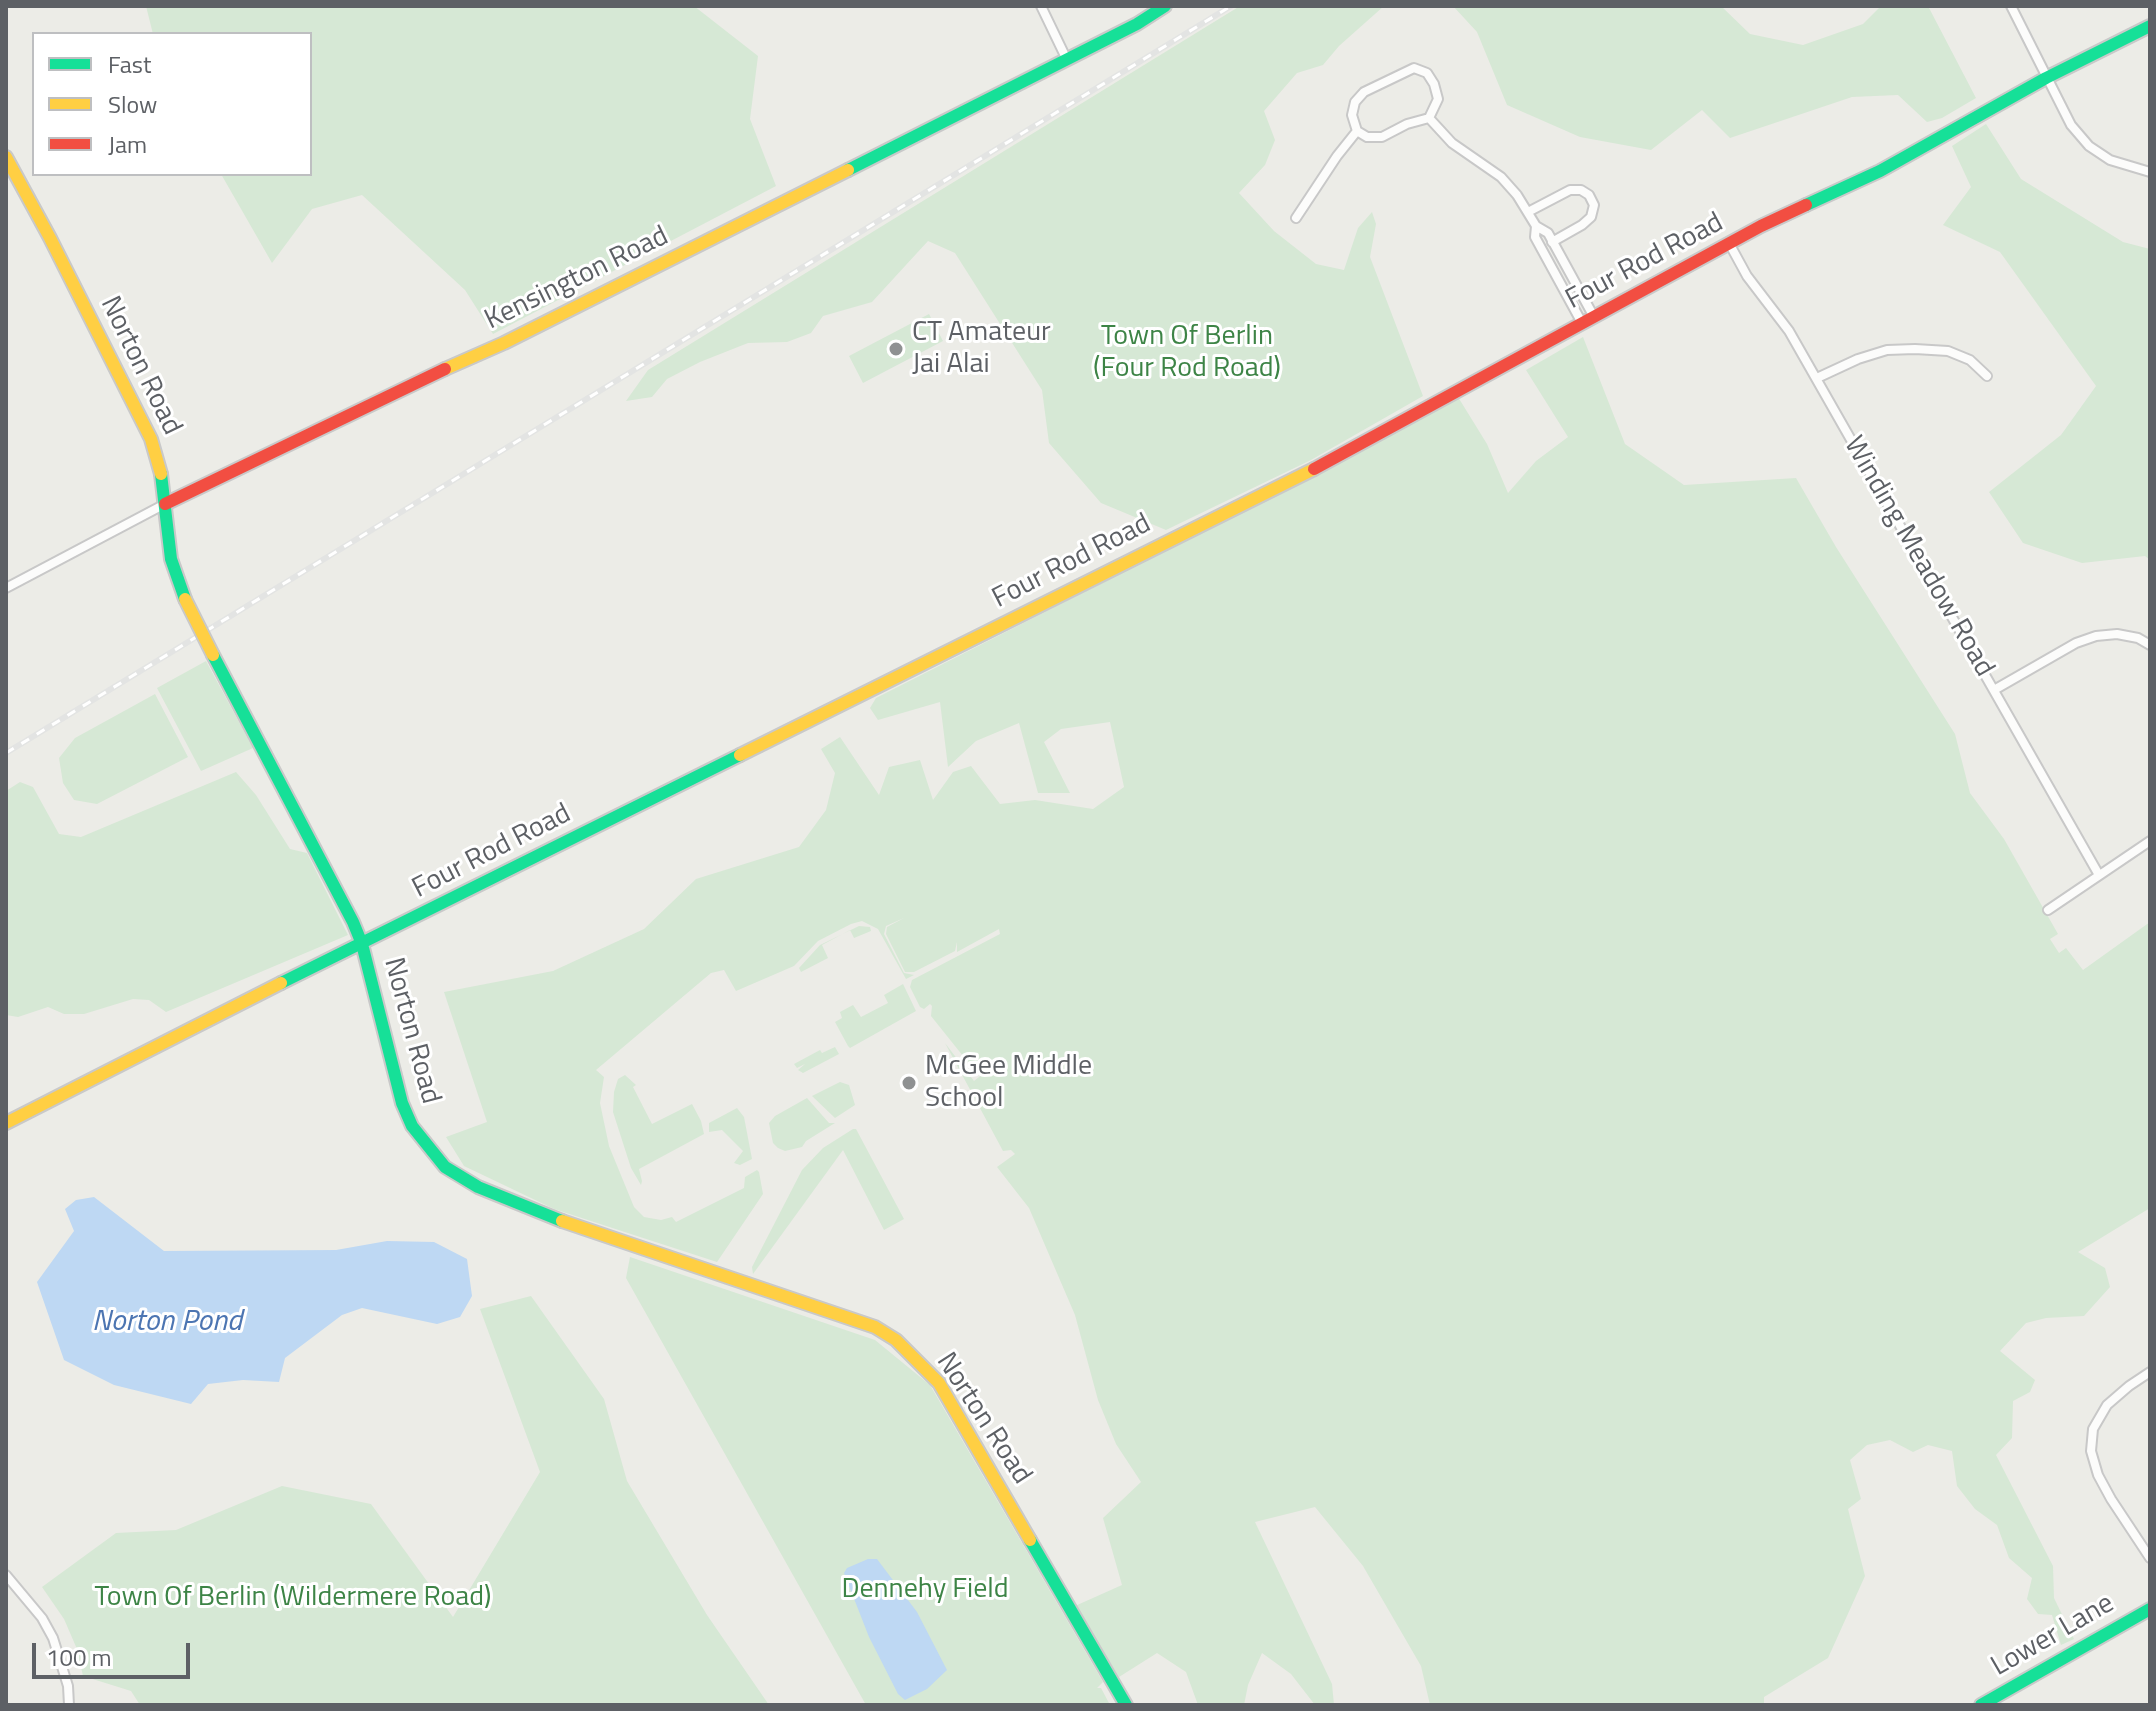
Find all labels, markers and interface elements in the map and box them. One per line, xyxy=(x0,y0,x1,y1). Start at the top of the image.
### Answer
legend xyxy=(32,32,312,176)
text: Fast xyxy=(108,46,151,82)
text: Slow xyxy=(108,86,157,122)
text: Jam xyxy=(108,126,147,162)
street label: Four Rod Road xyxy=(1561,207,1729,317)
street label: Kensington Road xyxy=(480,220,674,338)
street label: Norton Road xyxy=(92,291,188,441)
place label: CT Amateur Jai Alai xyxy=(912,316,1051,382)
park label: Town Of Berlin (Four Rod Road) xyxy=(1093,320,1281,386)
marker: CT Amateur Jai Alai xyxy=(887,340,905,358)
street label: Winding Meadow Road xyxy=(1836,431,2000,683)
street label: Four Rod Road xyxy=(987,508,1157,616)
street label: Four Rod Road xyxy=(407,798,577,906)
street label: Norton Road xyxy=(375,954,447,1108)
place label: McGee Middle School xyxy=(925,1050,1092,1116)
marker: McGee Middle School xyxy=(900,1074,918,1092)
water label: Norton Pond xyxy=(92,1305,242,1341)
street label: Norton Road xyxy=(928,1347,1038,1491)
park label: Dennehy Field xyxy=(841,1573,1009,1607)
park label: Town Of Berlin (Wildermere Road) xyxy=(95,1581,491,1615)
street label: Lower Lane xyxy=(1986,1588,2120,1684)
scale bar xyxy=(36,1627,194,1677)
text: 100 m xyxy=(46,1639,112,1675)

